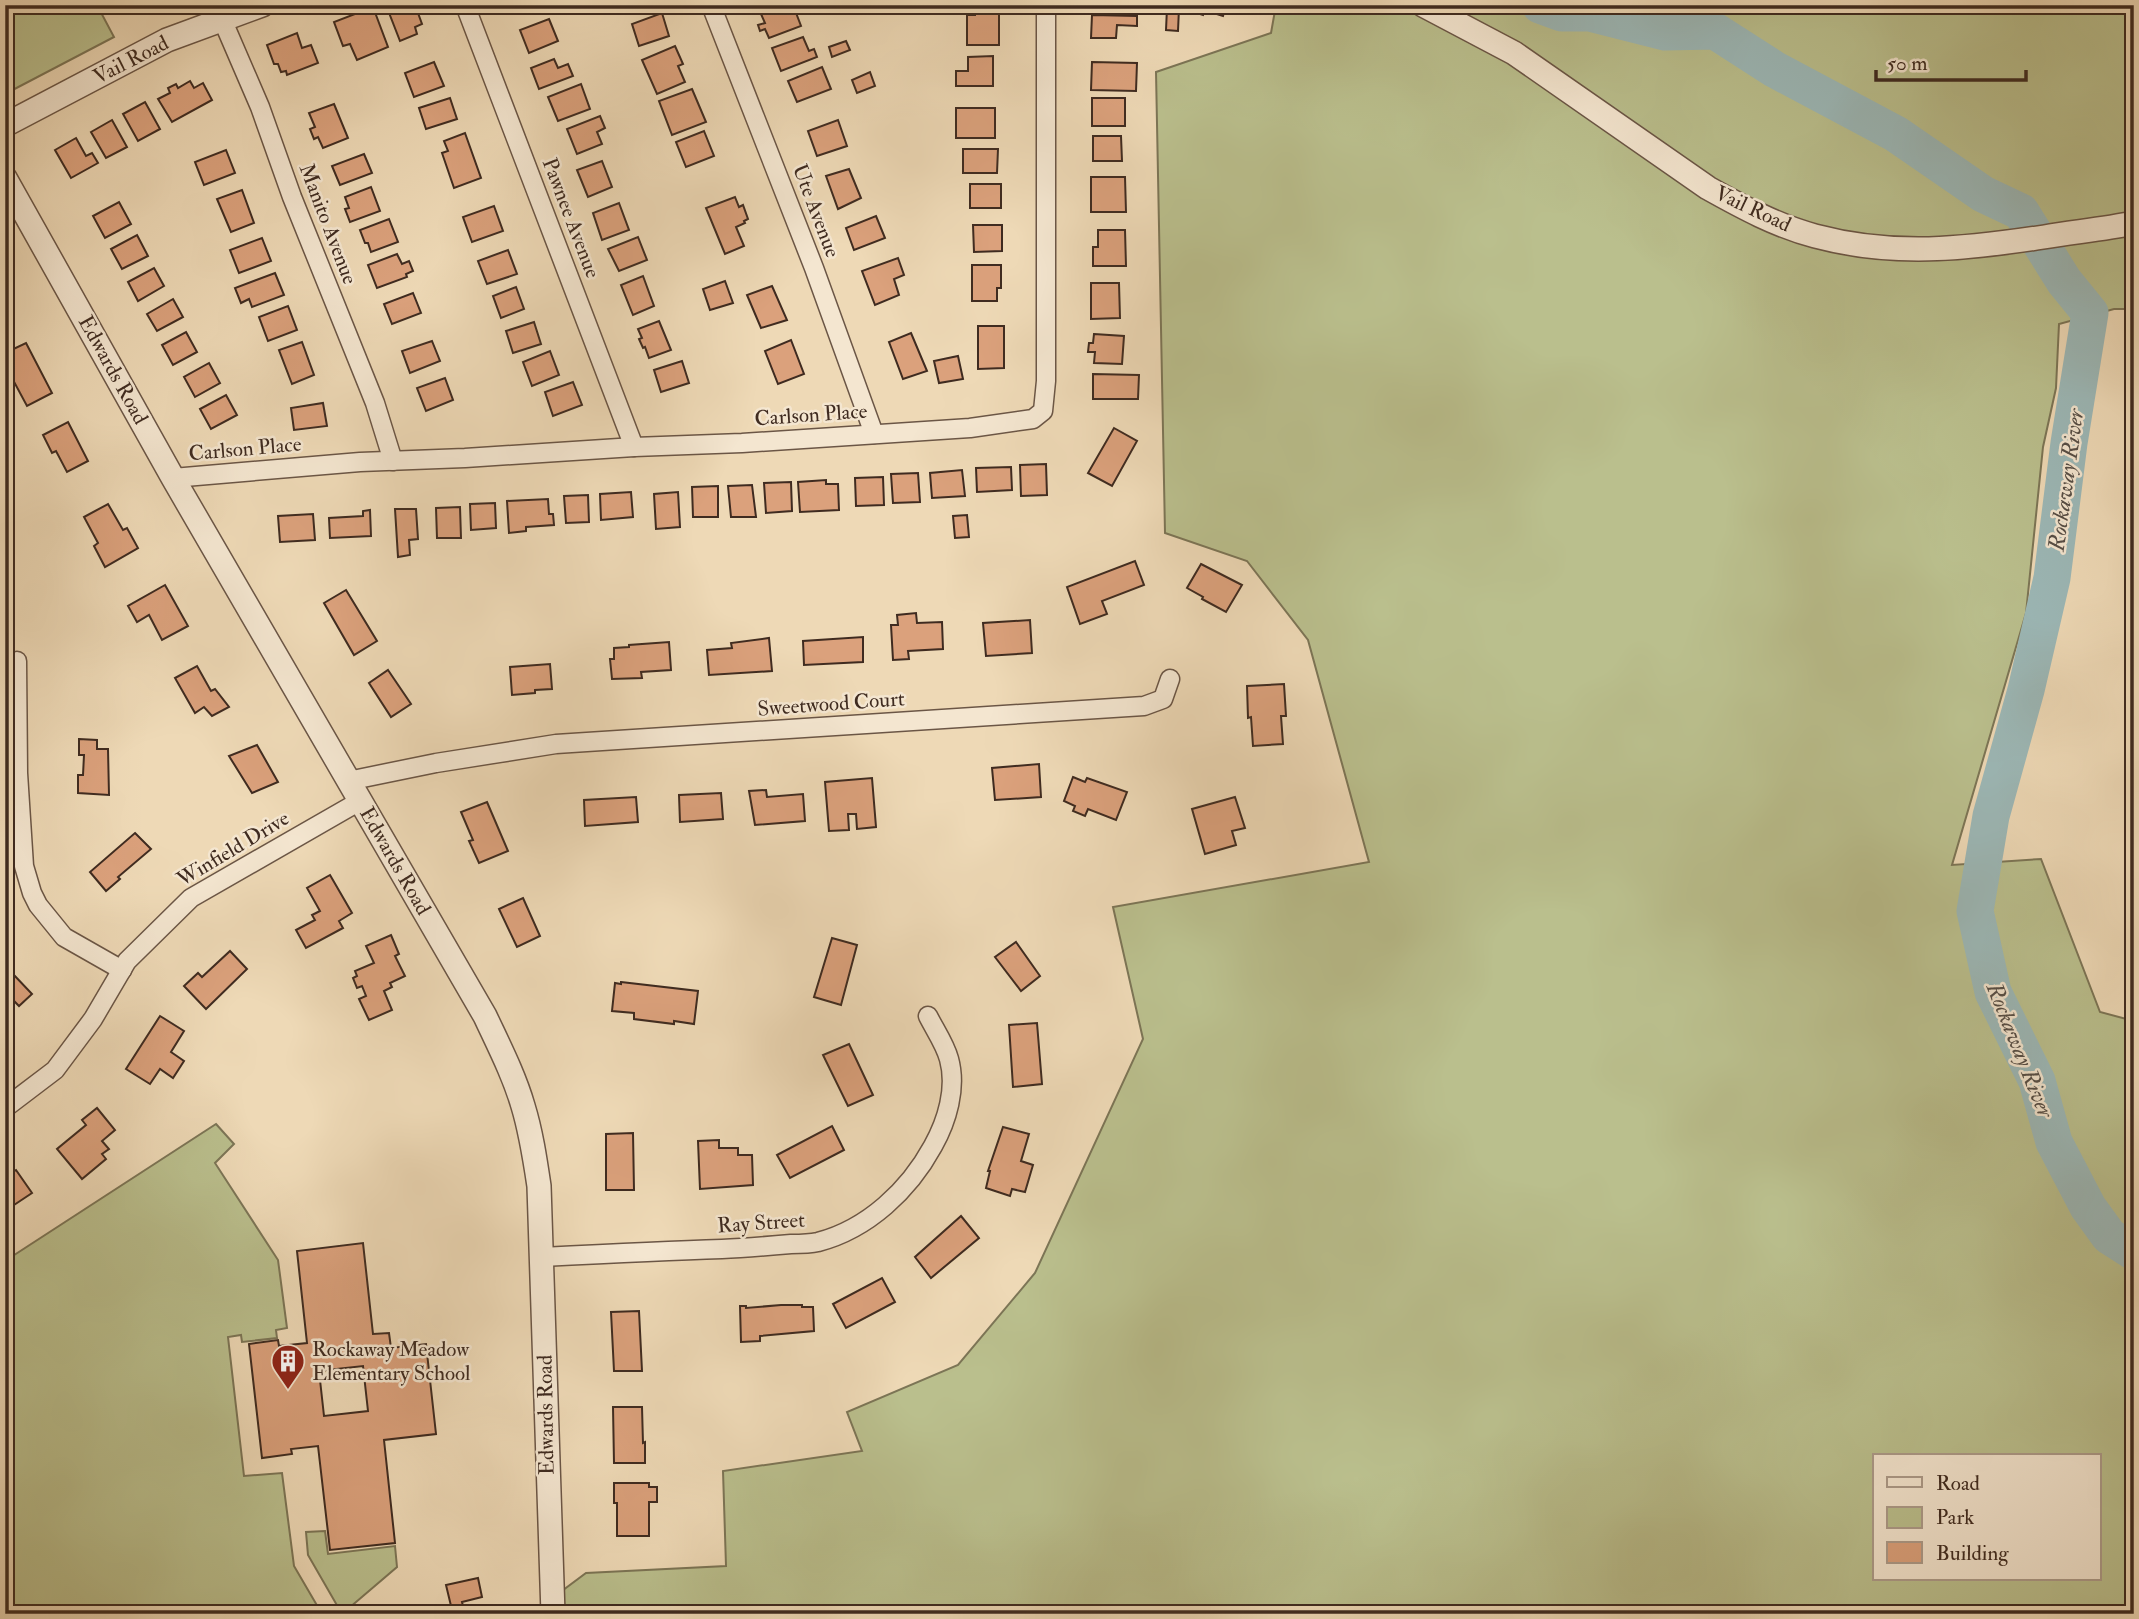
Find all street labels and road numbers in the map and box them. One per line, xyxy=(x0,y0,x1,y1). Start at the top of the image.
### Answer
street label: Vail Road xyxy=(89,29,174,90)
street label: Pawnee Avenue xyxy=(536,154,606,282)
street label: Manito Avenue xyxy=(293,160,363,288)
street label: Ute Avenue xyxy=(786,160,846,262)
street label: Vail Road xyxy=(1711,180,1796,239)
street label: Edwards Road xyxy=(72,311,154,430)
street label: Carlson Place xyxy=(754,398,869,432)
street label: Carlson Place xyxy=(187,431,303,467)
street label: Sweetwood Court xyxy=(757,685,906,723)
street label: Edwards Road xyxy=(353,802,437,920)
street label: Winfield Drive xyxy=(171,805,294,894)
street label: Ray Street xyxy=(716,1206,806,1240)
street label: Edwards Road xyxy=(531,1354,561,1475)

